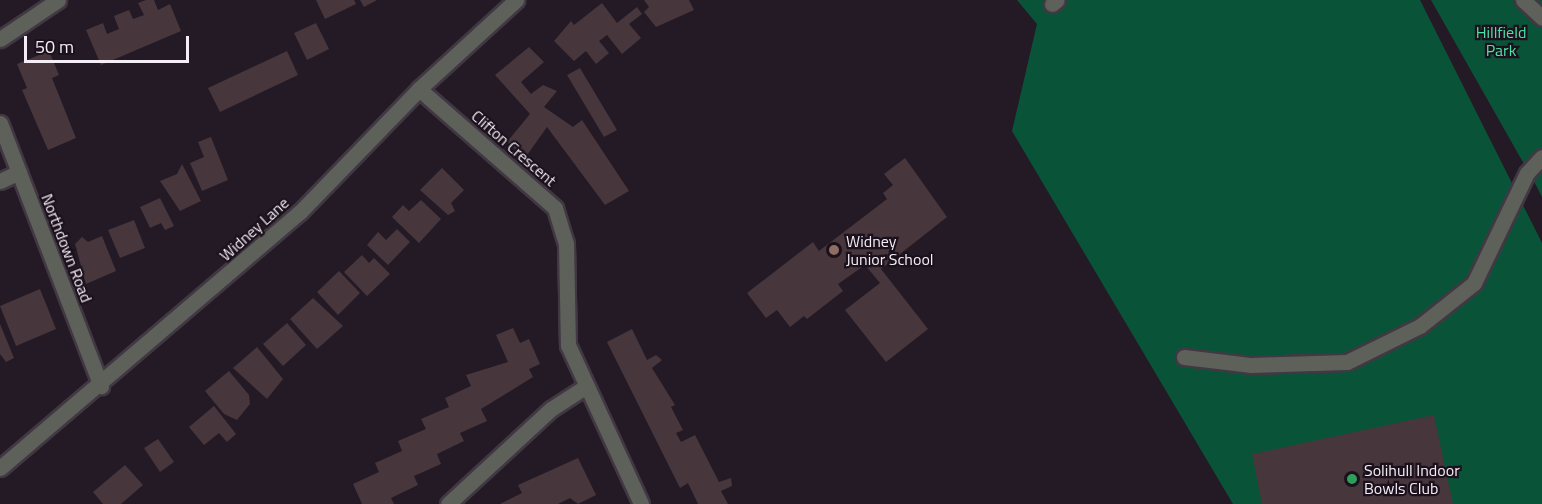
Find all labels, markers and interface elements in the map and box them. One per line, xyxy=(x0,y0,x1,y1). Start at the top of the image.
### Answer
park label: Hillfield Park xyxy=(1476,22,1526,60)
scale bar xyxy=(27,24,192,62)
text: 50 m xyxy=(35,33,74,60)
street label: Clifton Crescent xyxy=(468,106,560,190)
street label: Northdown Road xyxy=(37,191,97,305)
street label: Widney Lane xyxy=(216,193,292,265)
place label: Widney Junior School xyxy=(846,231,934,269)
marker: Widney Junior School xyxy=(827,243,841,257)
place label: Solihull Indoor Bowls Club xyxy=(1364,460,1460,498)
marker: Solihull Indoor Bowls Club xyxy=(1345,472,1359,486)

